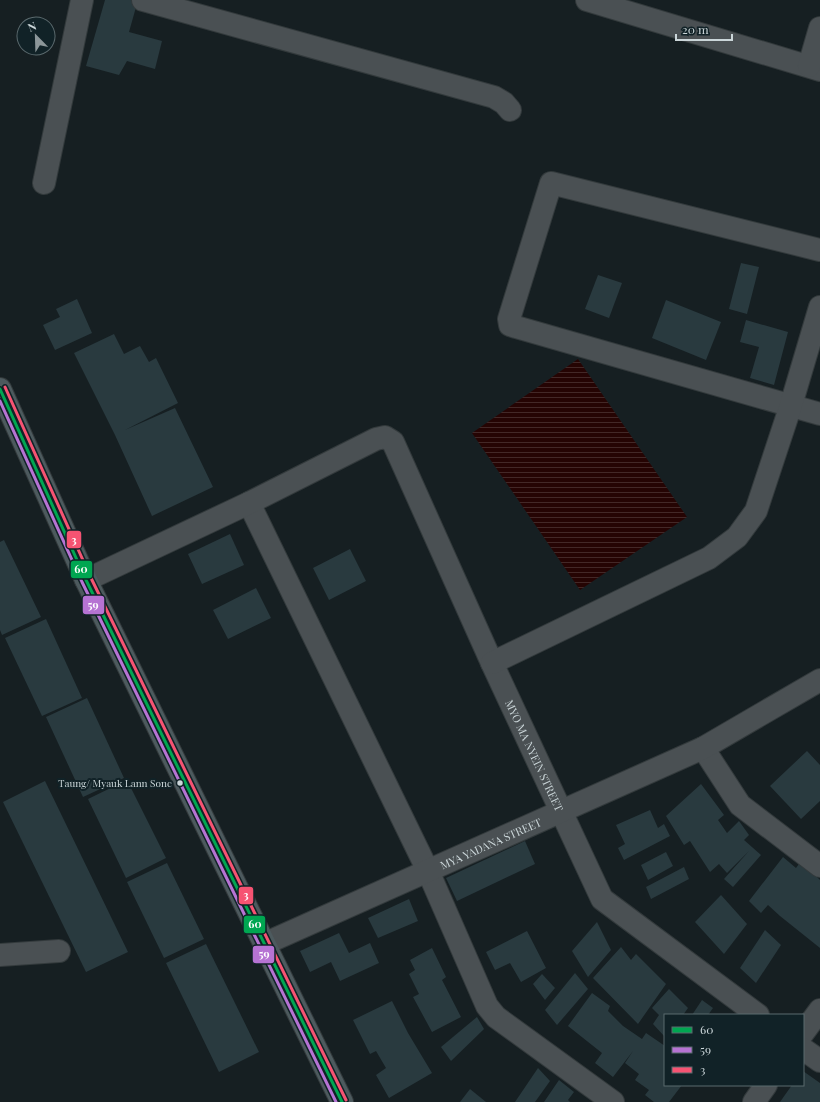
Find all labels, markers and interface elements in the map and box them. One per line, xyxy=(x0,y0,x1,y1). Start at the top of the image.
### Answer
north arrow xyxy=(16,16,56,56)
scale bar xyxy=(676,16,732,42)
text: N xyxy=(25,18,39,35)
text: 20 m xyxy=(682,21,709,37)
line badge: 3 xyxy=(66,530,82,549)
text: 3 xyxy=(71,532,77,547)
line badge: 60 xyxy=(70,560,93,579)
text: 60 xyxy=(74,561,88,576)
line badge: 59 xyxy=(82,595,105,615)
text: 59 xyxy=(87,597,99,612)
street label: MYO MA NYEIN STREET xyxy=(503,697,567,814)
place label: Taung/ Myauk Lann Sone xyxy=(58,776,172,790)
marker: Taung/ Myauk Lann Sone xyxy=(175,778,185,788)
street label: MYA YADANA STREET xyxy=(437,814,544,872)
line badge: 3 xyxy=(238,886,254,905)
text: 3 xyxy=(243,887,249,902)
line badge: 60 xyxy=(243,915,266,934)
text: 60 xyxy=(248,916,262,931)
line badge: 59 xyxy=(252,945,275,964)
text: 59 xyxy=(258,946,270,961)
legend xyxy=(664,1014,804,1086)
text: 60 xyxy=(700,1021,713,1037)
text: 59 xyxy=(700,1041,711,1057)
text: 3 xyxy=(700,1061,705,1077)

